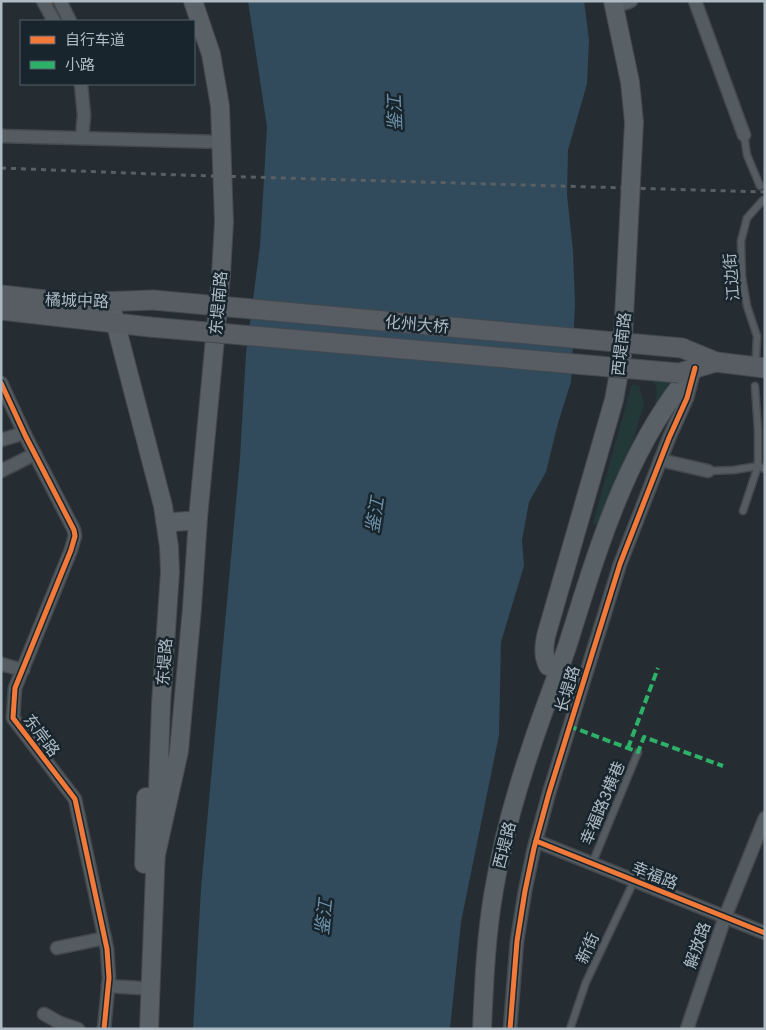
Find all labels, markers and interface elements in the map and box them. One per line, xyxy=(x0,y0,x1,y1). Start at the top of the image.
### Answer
legend xyxy=(20,20,195,85)
text: 自行车道 xyxy=(65,31,125,49)
text: 小路 xyxy=(65,56,95,74)
water label: 鉴江 xyxy=(383,93,406,131)
street label: 江边街 xyxy=(720,252,743,302)
street label: 东堤南路 xyxy=(206,270,231,336)
street label: 橘城中路 xyxy=(45,290,109,311)
street label: 西堤南路 xyxy=(609,311,634,377)
street label: 化州大桥 xyxy=(384,312,450,337)
water label: 鉴江 xyxy=(361,494,388,534)
street label: 东堤路 xyxy=(153,637,176,687)
street label: 长堤路 xyxy=(551,663,584,715)
street label: 东岸路 xyxy=(20,710,64,760)
street label: 幸福路3横巷 xyxy=(576,759,629,848)
street label: 西堤路 xyxy=(489,820,520,871)
street label: 幸福路 xyxy=(629,858,681,893)
water label: 鉴江 xyxy=(311,896,336,936)
street label: 解放路 xyxy=(681,919,714,971)
street label: 新街 xyxy=(572,930,603,967)

